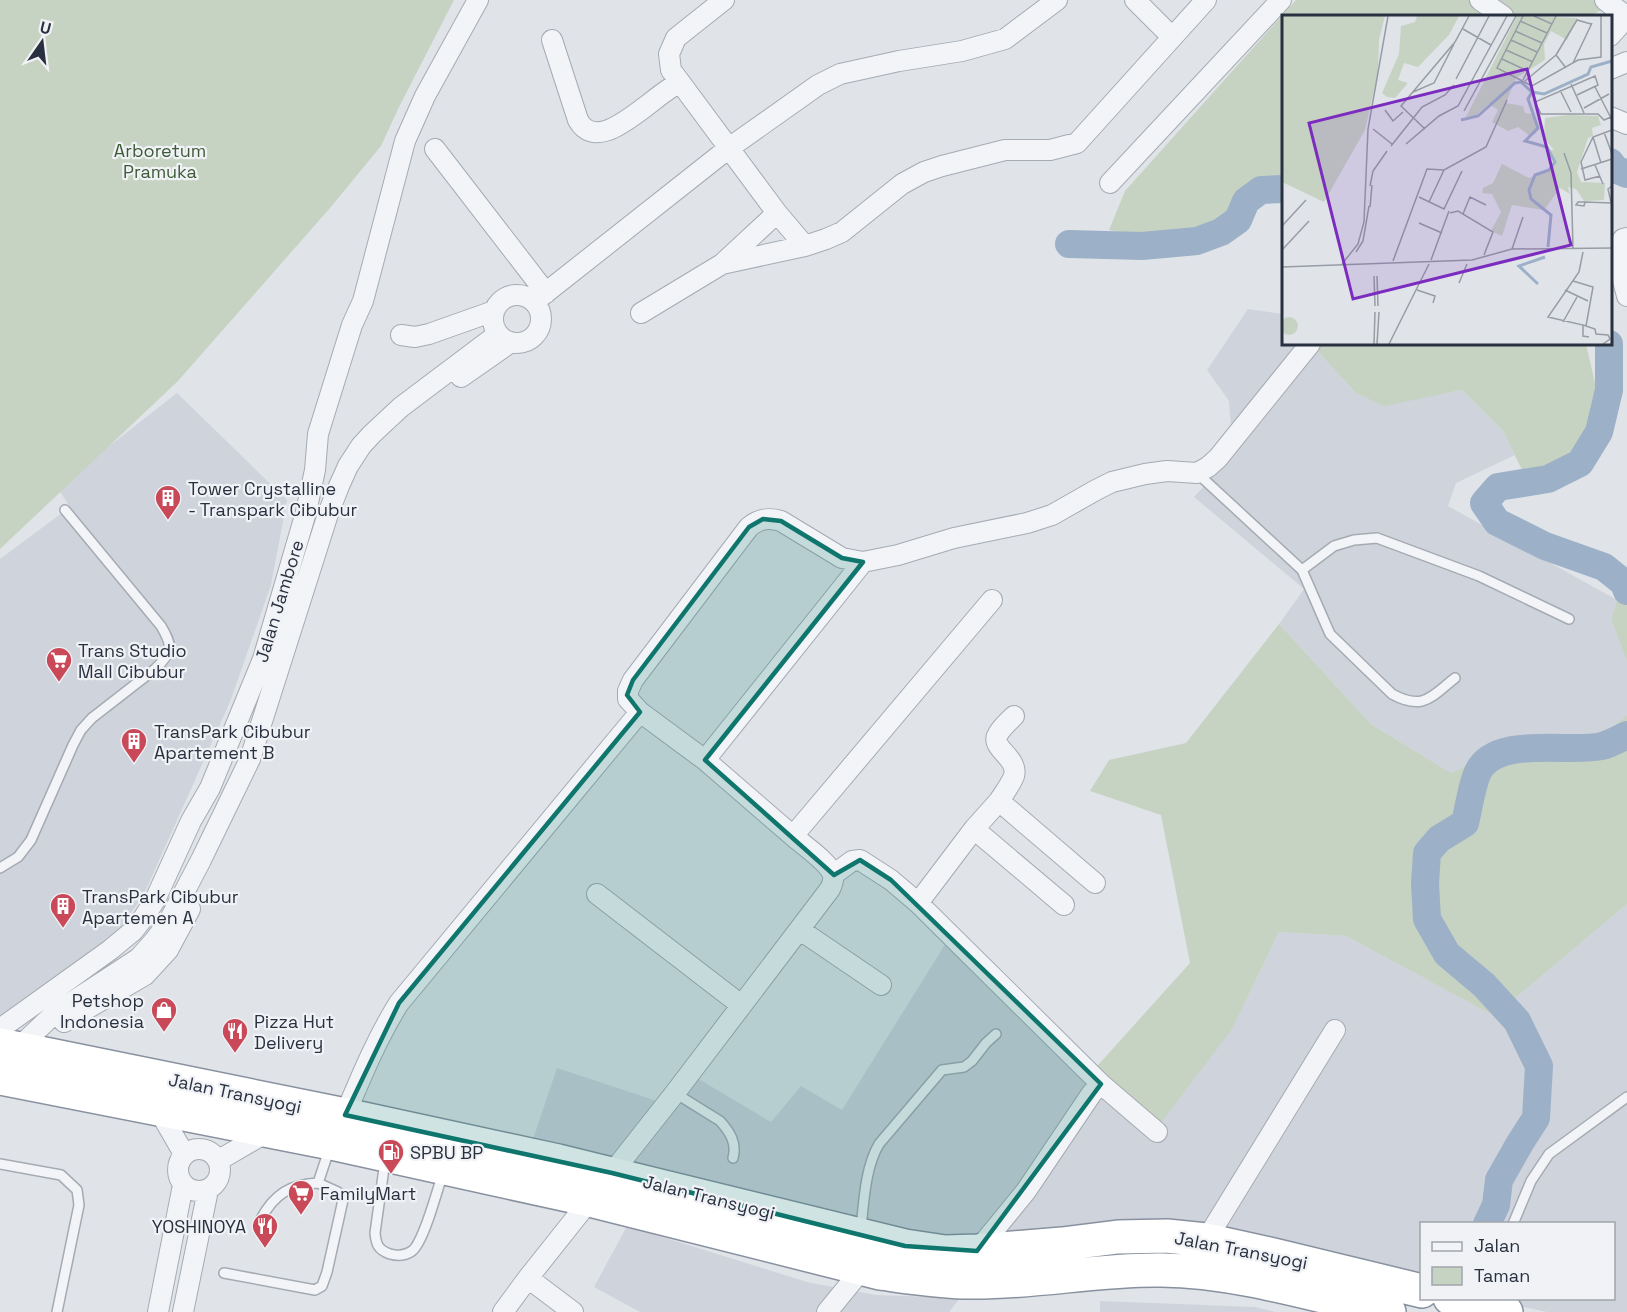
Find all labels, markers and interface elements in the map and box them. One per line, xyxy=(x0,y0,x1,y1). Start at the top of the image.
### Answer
north arrow xyxy=(12,12,72,72)
inset map xyxy=(1282,15,1612,345)
text: U xyxy=(38,16,53,39)
park label: Arboretum Pramuka xyxy=(114,139,206,183)
place label: Tower Crystalline - Transpark Cibubur xyxy=(188,477,358,521)
building icon: Tower Crystalline - Transpark Cibubur xyxy=(153,483,183,521)
street label: Jalan Jambore xyxy=(249,537,309,665)
place label: Trans Studio Mall Cibubur xyxy=(78,639,187,683)
supermarket icon: Trans Studio Mall Cibubur xyxy=(44,645,74,683)
place label: TransPark Cibubur Apartement B xyxy=(154,720,311,764)
building icon: TransPark Cibubur Apartement B xyxy=(119,726,149,764)
place label: TransPark Cibubur Apartemen A xyxy=(82,885,239,929)
building icon: TransPark Cibubur Apartemen A xyxy=(48,891,78,929)
place label: Petshop Indonesia xyxy=(60,989,144,1033)
shop icon: Petshop Indonesia xyxy=(149,995,179,1033)
place label: Pizza Hut Delivery xyxy=(254,1010,334,1054)
restaurant icon: Pizza Hut Delivery xyxy=(220,1016,250,1054)
street label: Jalan Transyogi xyxy=(166,1068,304,1118)
fuel station icon: SPBU BP xyxy=(376,1137,406,1175)
place label: SPBU BP xyxy=(410,1141,483,1164)
street label: Jalan Transyogi xyxy=(641,1169,777,1225)
supermarket icon: FamilyMart xyxy=(286,1178,316,1216)
place label: FamilyMart xyxy=(320,1182,416,1205)
restaurant icon: YOSHINOYA xyxy=(250,1211,280,1249)
place label: YOSHINOYA xyxy=(152,1215,246,1238)
legend xyxy=(1420,1222,1615,1300)
street label: Jalan Transyogi xyxy=(1172,1226,1310,1274)
text: Jalan xyxy=(1474,1234,1520,1257)
text: Taman xyxy=(1474,1264,1530,1287)

